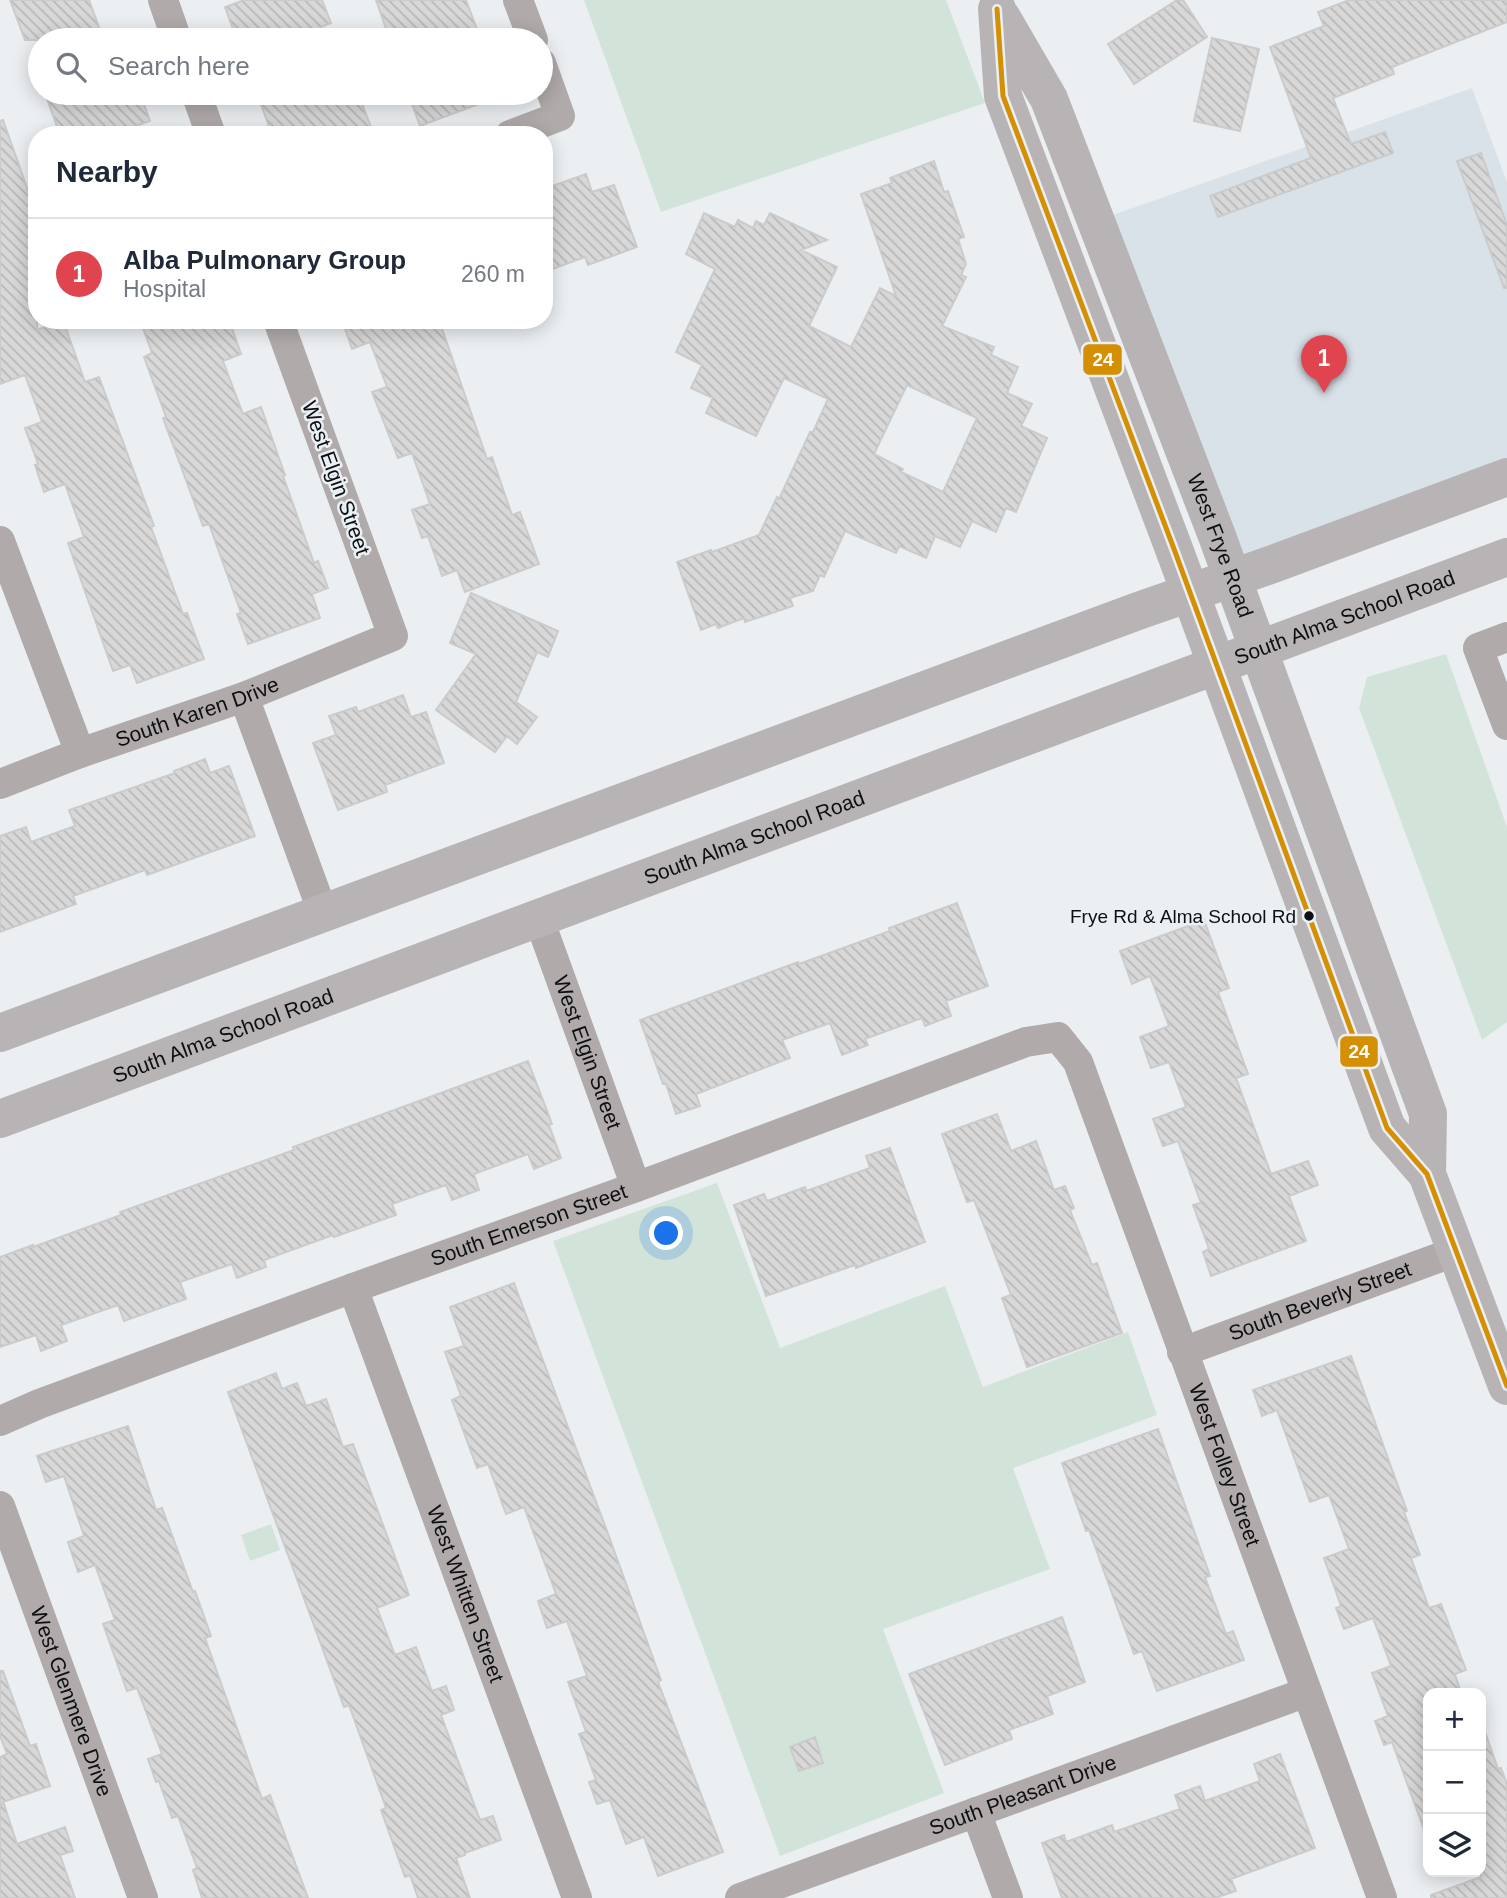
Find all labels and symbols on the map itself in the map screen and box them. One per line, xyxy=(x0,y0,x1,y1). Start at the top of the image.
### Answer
pin: 1 xyxy=(1301,335,1347,393)
line badge: 24 xyxy=(1082,343,1123,376)
text: 24 xyxy=(1092,349,1114,370)
street label: West Elgin Street xyxy=(298,398,375,558)
street label: West Frye Road xyxy=(1183,471,1258,620)
street label: South Alma School Road xyxy=(1231,566,1458,669)
street label: South Karen Drive xyxy=(112,672,282,751)
street label: South Alma School Road xyxy=(641,786,868,889)
place label: Frye Rd & Alma School Rd xyxy=(1070,906,1296,927)
marker: Frye Rd & Alma School Rd xyxy=(1302,909,1316,923)
street label: West Elgin Street xyxy=(549,972,626,1133)
street label: South Alma School Road xyxy=(109,984,336,1087)
line badge: 24 xyxy=(1339,1035,1379,1068)
text: 24 xyxy=(1348,1041,1370,1062)
street label: South Emerson Street xyxy=(427,1179,630,1270)
your location xyxy=(649,1216,683,1250)
street label: South Beverly Street xyxy=(1225,1257,1414,1345)
street label: West Folley Street xyxy=(1185,1380,1265,1549)
street label: West Whitten Street xyxy=(423,1502,509,1685)
street label: West Glenmere Drive xyxy=(27,1603,117,1799)
street label: South Pleasant Drive xyxy=(926,1750,1119,1839)

